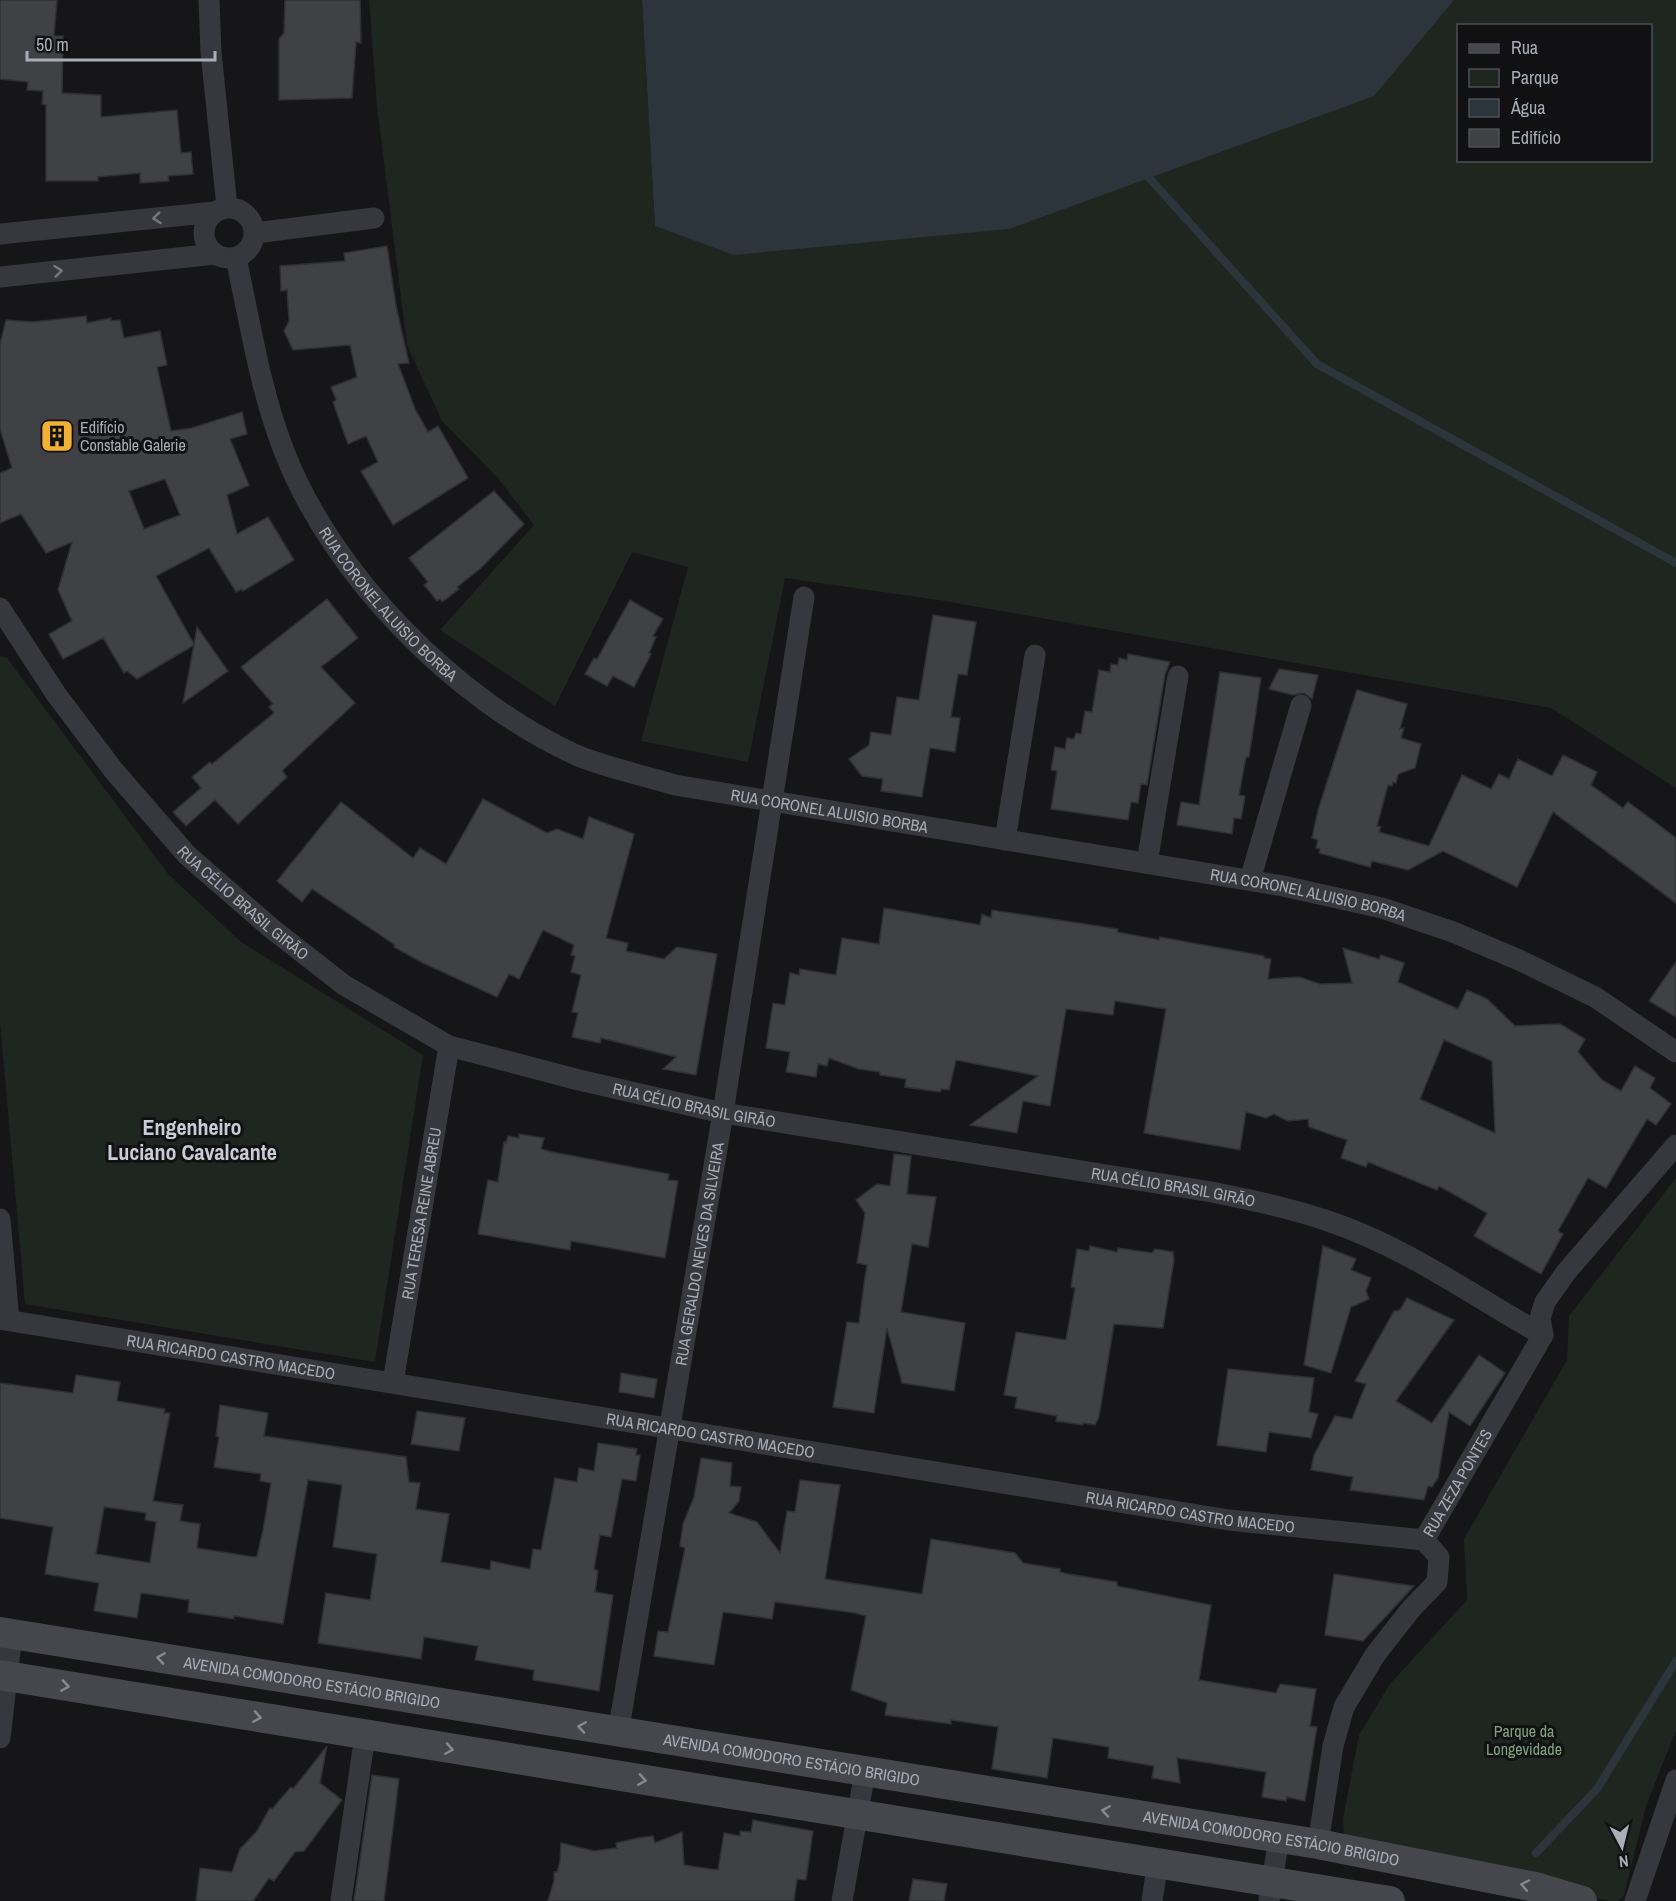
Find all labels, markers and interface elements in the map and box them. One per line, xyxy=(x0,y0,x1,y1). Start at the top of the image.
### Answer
scale bar xyxy=(27,24,214,62)
legend xyxy=(1457,24,1652,162)
text: 50 m xyxy=(36,32,69,57)
text: Rua xyxy=(1511,35,1538,60)
text: Parque xyxy=(1511,65,1559,90)
text: Água xyxy=(1510,95,1545,120)
text: Edifício xyxy=(1511,125,1561,150)
one-way arrow xyxy=(153,211,162,224)
one-way arrow xyxy=(54,265,63,278)
place label: Edifício Constable Galerie xyxy=(80,416,186,456)
building icon: Edifício Constable Galerie xyxy=(39,418,75,454)
street label: RUA CORONEL ALUISIO BORBA xyxy=(314,523,462,686)
street label: RUA CORONEL ALUISIO BORBA xyxy=(729,783,930,838)
street label: RUA CÉLIO BRASIL GIRÃO xyxy=(173,841,314,965)
street label: RUA CORONEL ALUISIO BORBA xyxy=(1209,863,1409,926)
street label: RUA CÉLIO BRASIL GIRÃO xyxy=(611,1077,777,1132)
district label: Engenheiro Luciano Cavalcante xyxy=(107,1112,277,1167)
street label: RUA TERESA REINE ABREU xyxy=(396,1126,446,1301)
street label: RUA GERALDO NEVES DA SILVEIRA xyxy=(669,1140,729,1367)
street label: RUA CÉLIO BRASIL GIRÃO xyxy=(1090,1162,1257,1212)
street label: RUA RICARDO CASTRO MACEDO xyxy=(125,1329,337,1385)
street label: RUA RICARDO CASTRO MACEDO xyxy=(605,1407,816,1463)
street label: RUA ZEZA PONTES xyxy=(1417,1425,1497,1541)
street label: RUA RICARDO CASTRO MACEDO xyxy=(1084,1486,1296,1538)
street label: AVENIDA COMODORO ESTÁCIO BRIGIDO xyxy=(181,1651,442,1714)
one-way arrow xyxy=(157,1652,167,1665)
one-way arrow xyxy=(60,1679,69,1691)
one-way arrow xyxy=(252,1710,262,1723)
park label: Parque da Longevidade xyxy=(1486,1720,1562,1760)
one-way arrow xyxy=(577,1721,586,1733)
street label: AVENIDA COMODORO ESTÁCIO BRIGIDO xyxy=(661,1728,922,1791)
one-way arrow xyxy=(445,1742,454,1754)
one-way arrow xyxy=(637,1773,647,1786)
one-way arrow xyxy=(1101,1805,1111,1817)
street label: AVENIDA COMODORO ESTÁCIO BRIGIDO xyxy=(1141,1805,1401,1871)
north arrow xyxy=(1592,1817,1652,1877)
text: N xyxy=(1618,1850,1630,1873)
one-way arrow xyxy=(1521,1879,1531,1892)

